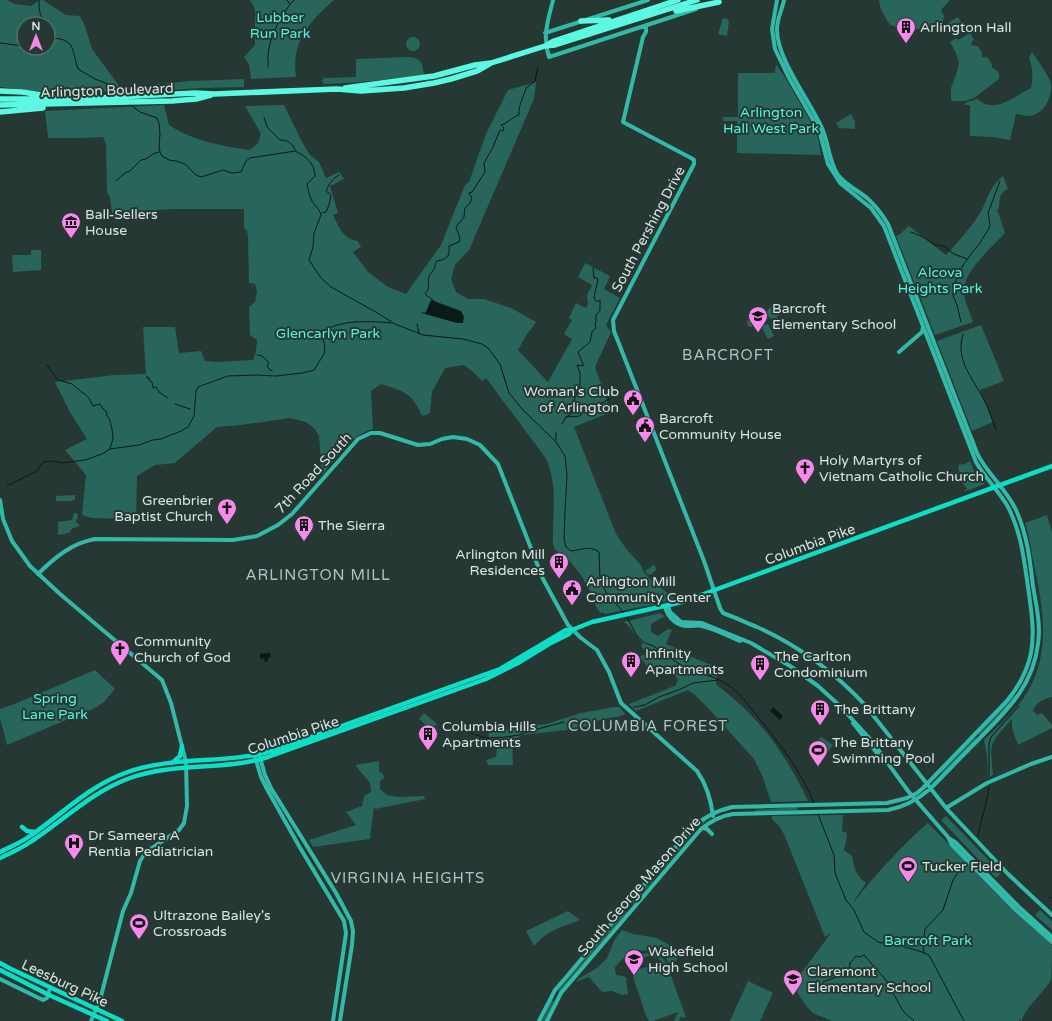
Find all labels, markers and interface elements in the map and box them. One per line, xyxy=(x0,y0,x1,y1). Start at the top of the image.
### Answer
park label: Lubber Run Park xyxy=(250,9,311,42)
north arrow xyxy=(16,16,56,56)
building icon: Arlington Hall xyxy=(895,16,917,44)
place label: Arlington Hall xyxy=(920,19,1011,36)
text: N xyxy=(32,20,40,33)
street label: Arlington Boulevard xyxy=(40,80,174,101)
park label: Arlington Hall West Park xyxy=(723,104,819,137)
street label: South Pershing Drive xyxy=(608,163,689,295)
place label: Ball-Sellers House xyxy=(85,206,158,239)
museum icon: Ball-Sellers House xyxy=(60,211,82,239)
park label: Alcova Heights Park xyxy=(898,264,983,297)
place label: Barcroft Elementary School xyxy=(772,300,896,333)
school or university icon: Barcroft Elementary School xyxy=(747,305,769,333)
park label: Glencarlyn Park xyxy=(276,325,381,342)
district label: BARCROFT xyxy=(682,346,774,364)
place label: Woman's Club of Arlington xyxy=(524,383,619,416)
public building icon: Woman's Club of Arlington xyxy=(622,388,644,416)
place label: Barcroft Community House xyxy=(659,410,782,443)
public building icon: Barcroft Community House xyxy=(634,415,656,443)
street label: 7th Road South xyxy=(271,429,355,517)
place label: Holy Martyrs of Vietnam Catholic Church xyxy=(819,452,984,485)
church icon: Holy Martyrs of Vietnam Catholic Church xyxy=(794,457,816,485)
place label: Greenbrier Baptist Church xyxy=(114,492,214,525)
church icon: Greenbrier Baptist Church xyxy=(216,497,238,525)
building icon: The Sierra xyxy=(293,514,315,542)
place label: The Sierra xyxy=(318,517,385,534)
street label: Columbia Pike xyxy=(763,520,858,569)
place label: Arlington Mill Residences xyxy=(455,546,545,579)
building icon: Arlington Mill Residences xyxy=(548,551,570,579)
district label: ARLINGTON MILL xyxy=(245,566,391,584)
place label: Arlington Mill Community Center xyxy=(586,573,712,606)
public building icon: Arlington Mill Community Center xyxy=(561,578,583,606)
place label: Community Church of God xyxy=(134,633,231,666)
church icon: Community Church of God xyxy=(109,638,131,666)
place label: Infinity Apartments xyxy=(645,645,724,678)
place label: The Carlton Condominium xyxy=(774,648,868,681)
building icon: Infinity Apartments xyxy=(620,650,642,678)
building icon: The Carlton Condominium xyxy=(749,653,771,681)
park label: Spring Lane Park xyxy=(22,690,88,723)
building icon: The Brittany xyxy=(809,698,831,726)
place label: The Brittany xyxy=(834,701,916,718)
street label: Columbia Pike xyxy=(245,713,341,758)
district label: COLUMBIA FOREST xyxy=(568,717,728,735)
place label: Columbia Hills Apartments xyxy=(442,718,537,751)
building icon: Columbia Hills Apartments xyxy=(417,723,439,751)
place label: The Brittany Swimming Pool xyxy=(832,734,935,767)
sports icon: The Brittany Swimming Pool xyxy=(807,739,829,767)
street label: South George Mason Drive xyxy=(574,813,705,959)
place label: Dr Sameera A Rentia Pediatrician xyxy=(88,827,213,860)
hospital icon: Dr Sameera A Rentia Pediatrician xyxy=(63,832,85,860)
sports icon: Tucker Field xyxy=(897,855,919,883)
place label: Tucker Field xyxy=(922,858,1002,875)
district label: VIRGINIA HEIGHTS xyxy=(331,869,485,887)
place label: Ultrazone Bailey's Crossroads xyxy=(153,907,271,940)
sports icon: Ultrazone Bailey's Crossroads xyxy=(128,912,150,940)
park label: Barcroft Park xyxy=(884,932,972,949)
place label: Wakefield High School xyxy=(648,943,728,976)
school or university icon: Wakefield High School xyxy=(623,948,645,976)
street label: Leesburg Pike xyxy=(19,956,111,1011)
place label: Claremont Elementary School xyxy=(807,963,931,996)
school or university icon: Claremont Elementary School xyxy=(782,968,804,996)

